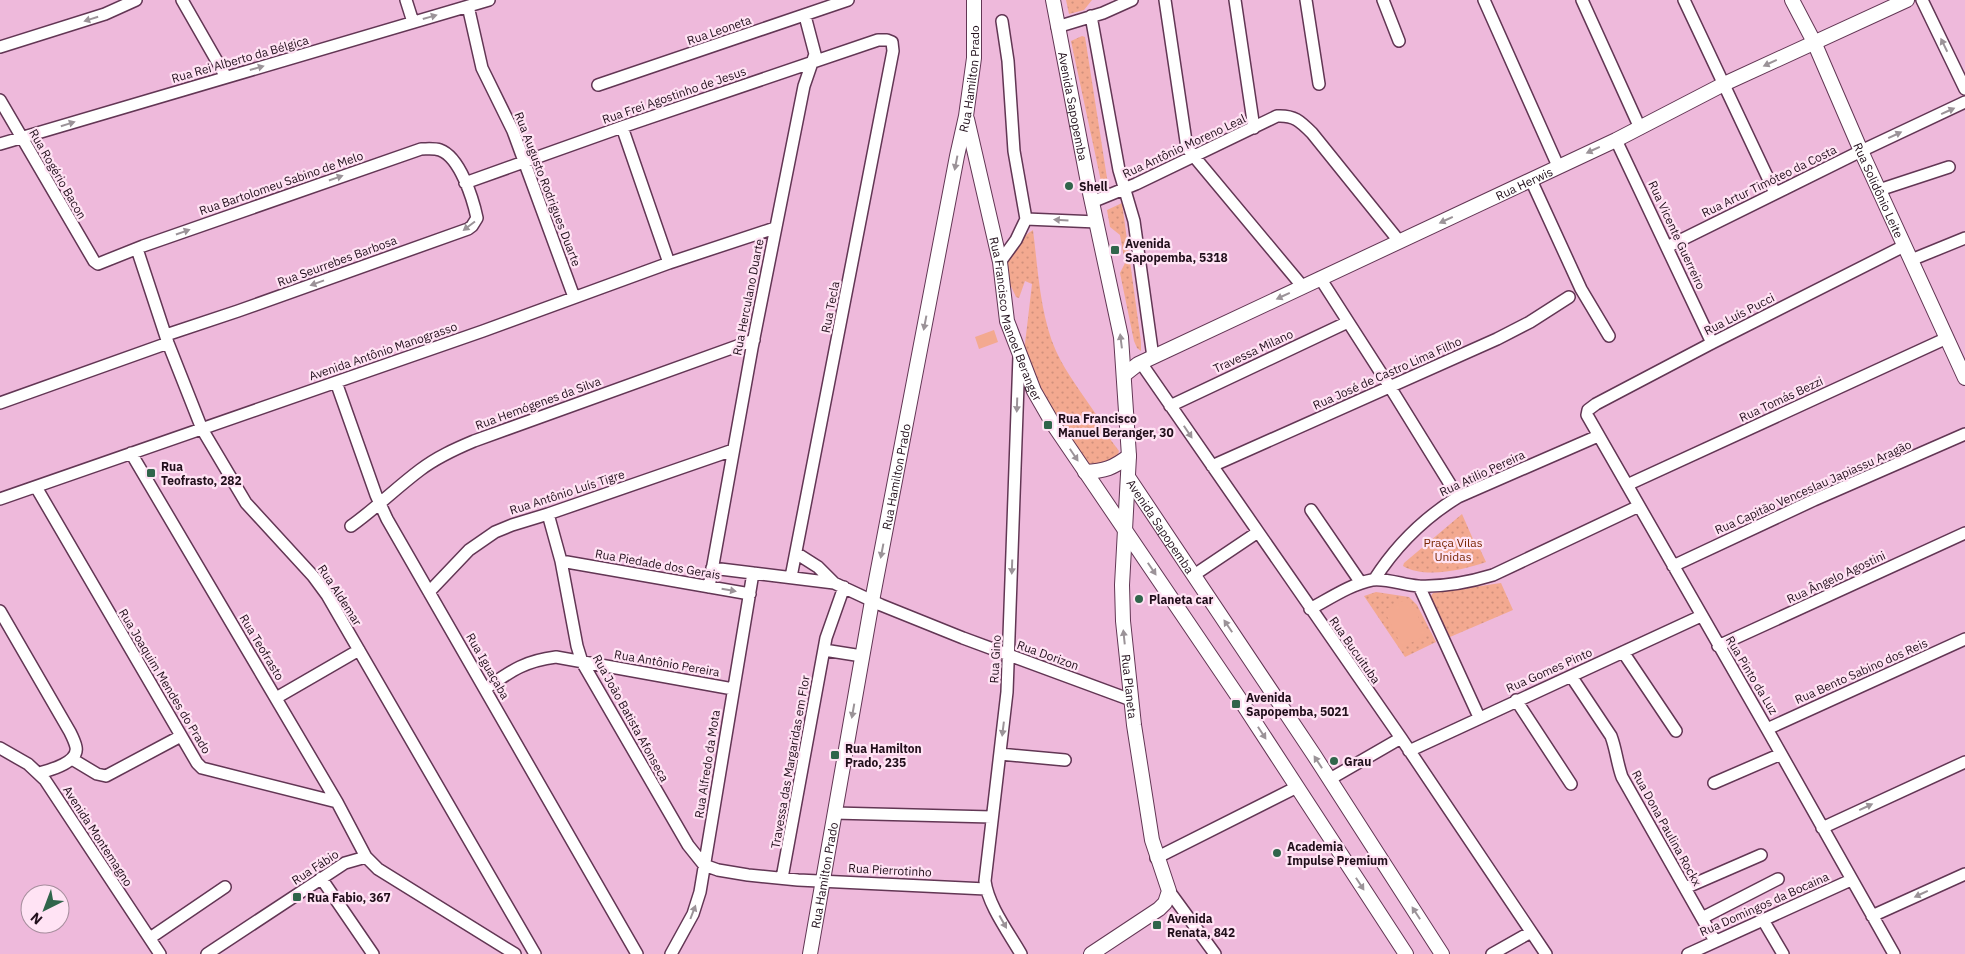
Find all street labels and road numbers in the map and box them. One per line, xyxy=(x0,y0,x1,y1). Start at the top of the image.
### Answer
street label: Rua Leoneta xyxy=(685,12,754,48)
street label: Rua Hamilton Prado xyxy=(955,25,982,134)
street label: Rua Rei Alberto da Bélgica xyxy=(170,32,311,86)
street label: Avenida Sapopemba xyxy=(1056,50,1091,162)
street label: Rua Frei Agostinho de Jesus xyxy=(600,63,748,127)
street label: Rua Augusto Rodrigues Duarte xyxy=(512,110,585,269)
street label: Rua Antônio Moreno Leal xyxy=(1120,111,1248,181)
street label: Rua Rogério Bacon xyxy=(26,126,90,222)
street label: Rua Solidônio Leite xyxy=(1851,140,1907,240)
street label: Rua Artur Timóteo da Costa xyxy=(1699,142,1839,220)
street label: Rua Bartolomeu Sabino de Melo xyxy=(197,148,365,218)
street label: Rua Herwis xyxy=(1493,163,1555,203)
street label: Rua Vicente Guerreiro xyxy=(1645,178,1709,292)
street label: Rua Seurrebes Barbosa xyxy=(275,232,399,290)
street label: Rua Francisco Manoel Beranger xyxy=(987,235,1046,404)
street label: Rua Herculano Duarte xyxy=(729,237,767,357)
street label: Rua Tecla xyxy=(818,279,842,334)
street label: Rua Luís Pucci xyxy=(1701,290,1777,338)
street label: Avenida Antônio Manograsso xyxy=(307,318,459,383)
street label: Travessa Milano xyxy=(1211,326,1295,376)
street label: Rua José de Castro Lima Filho xyxy=(1310,333,1464,413)
street label: Rua Hemógenes da Silva xyxy=(473,373,603,433)
street label: Rua Tomás Bezzi xyxy=(1737,373,1825,425)
street label: Rua Hamilton Prado xyxy=(878,422,913,531)
street label: Rua Capitão Venceslau Japiassu Aragão xyxy=(1712,437,1914,537)
street label: Rua Atilio Pereira xyxy=(1437,446,1528,499)
street label: Rua Antônio Luís Tigre xyxy=(508,466,627,518)
street label: Avenida Sapopemba xyxy=(1124,476,1198,577)
street label: Rua Piedade dos Gerais xyxy=(594,546,722,582)
street label: Rua Ângelo Agostini xyxy=(1784,548,1888,606)
street label: Rua Aldemar xyxy=(315,562,366,629)
street label: Rua Joaquim Mendes do Prado xyxy=(116,606,214,756)
street label: Rua Teofrasto xyxy=(236,611,288,683)
street label: Rua Bucuituba xyxy=(1326,613,1384,687)
street label: Rua Iguaçaba xyxy=(463,630,513,702)
street label: Rua Pinto da Luz xyxy=(1723,633,1782,717)
street label: Rua Gino xyxy=(986,634,1004,684)
street label: Rua Bento Sabino dos Reis xyxy=(1792,635,1930,707)
street label: Rua Dorizon xyxy=(1015,637,1081,673)
street label: Rua Gomes Pinto xyxy=(1504,644,1595,696)
street label: Rua Antônio Pereira xyxy=(613,646,721,680)
street label: Rua João Batista Afonseca xyxy=(590,652,673,785)
street label: Rua Planeta xyxy=(1119,653,1141,720)
street label: Travessa das Margaridas em Flor xyxy=(767,674,813,850)
street label: Rua Alfredo da Mota xyxy=(691,708,723,819)
street label: Rua Dona Paulina Rockx xyxy=(1629,768,1705,888)
street label: Avenida Montemagno xyxy=(60,783,136,889)
street label: Rua Hamilton Prado xyxy=(807,821,841,930)
street label: Rua Fábio xyxy=(289,846,342,888)
street label: Rua Pierrotinho xyxy=(848,860,932,880)
street label: Rua Domingos da Bocaina xyxy=(1697,868,1831,939)

